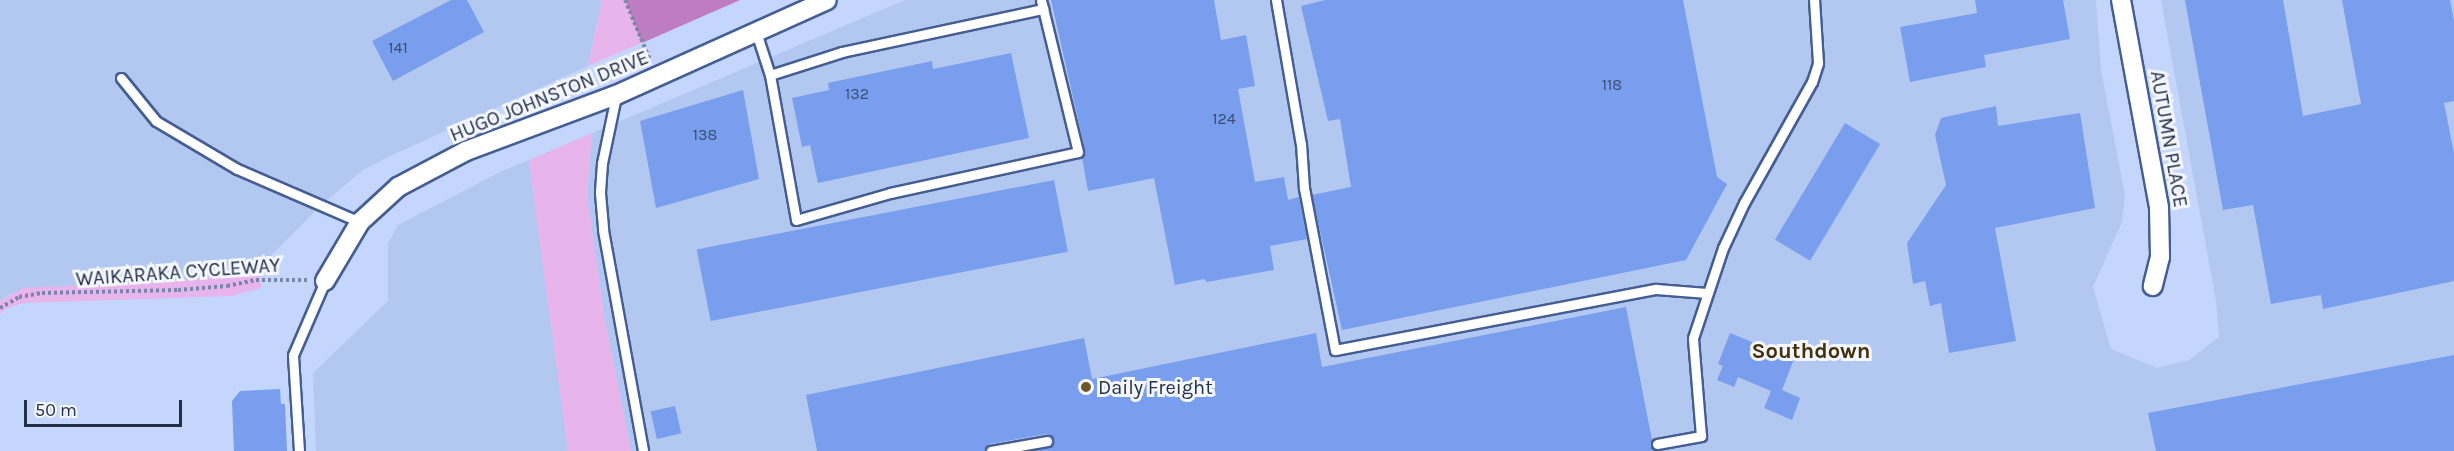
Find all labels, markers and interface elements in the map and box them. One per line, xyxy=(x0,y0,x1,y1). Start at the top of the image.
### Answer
house number: 141 xyxy=(388,38,408,58)
street label: HUGO JOHNSTON DRIVE xyxy=(446,45,652,147)
street label: AUTUMN PLACE xyxy=(2145,69,2193,209)
house number: 118 xyxy=(1602,75,1622,95)
house number: 132 xyxy=(845,84,869,104)
house number: 124 xyxy=(1212,109,1236,129)
house number: 138 xyxy=(693,125,717,145)
street label: WAIKARAKA CYCLEWAY xyxy=(75,253,281,291)
district label: Southdown xyxy=(1752,339,1870,365)
place label: Daily Freight xyxy=(1098,375,1213,399)
marker: Daily Freight xyxy=(1079,380,1093,394)
scale bar xyxy=(27,388,184,426)
text: 50 m xyxy=(35,399,77,421)

